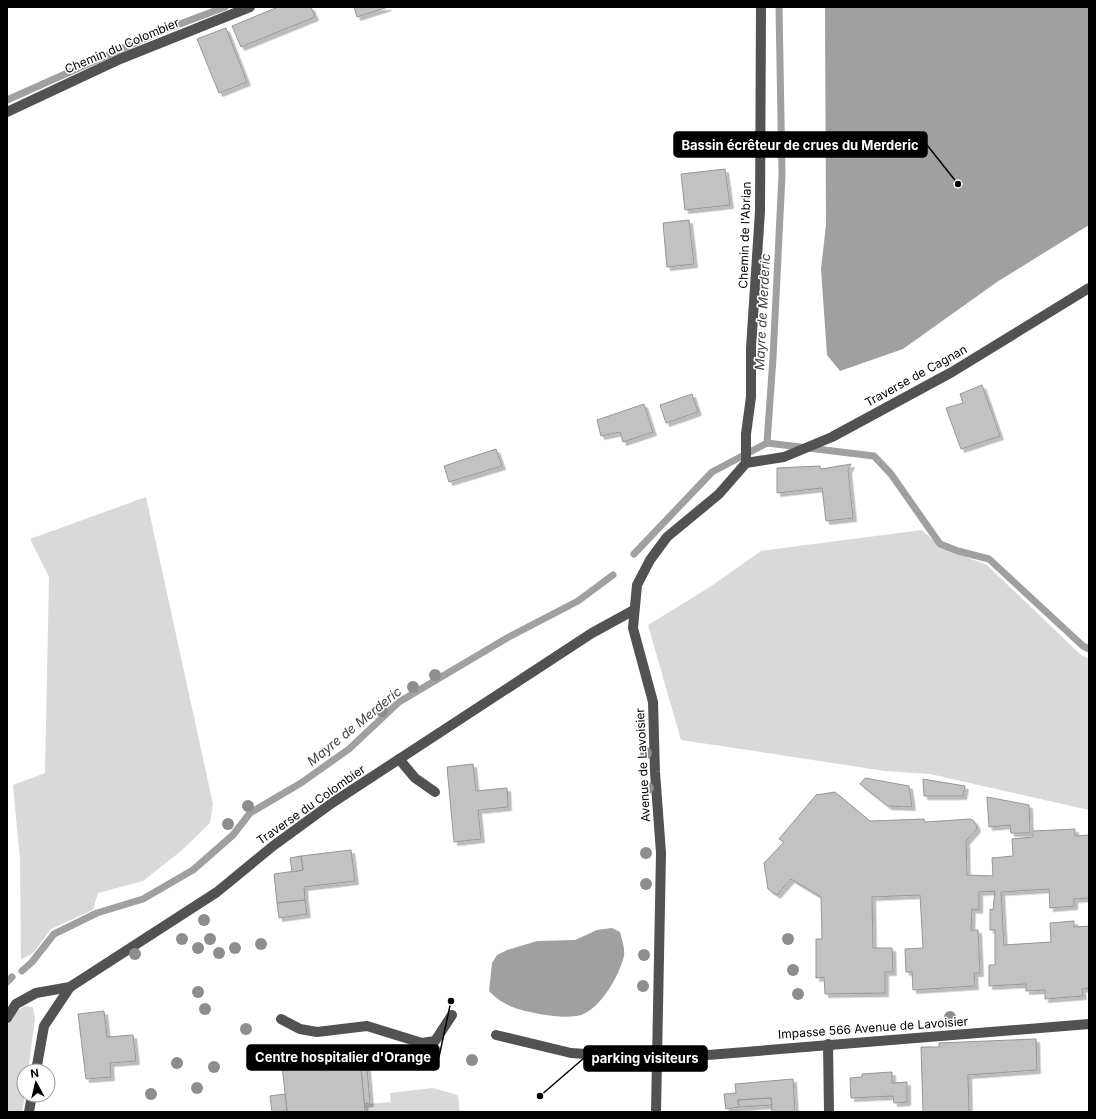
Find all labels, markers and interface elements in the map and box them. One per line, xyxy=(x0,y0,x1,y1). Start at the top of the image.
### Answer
street label: Chemin du Colombier xyxy=(62,14,182,76)
callout: Bassin écrêteur de crues du Merderic xyxy=(674,132,927,157)
text: Bassin écrêteur de crues du Merderic xyxy=(681,137,919,153)
street label: Chemin de l'Abrian xyxy=(735,181,754,289)
water label: Mayre de Merderic xyxy=(751,253,773,371)
street label: Traverse de Cagnan xyxy=(862,341,969,410)
water label: Mayre de Merderic xyxy=(304,683,405,769)
street label: Avenue de Lavoisier xyxy=(632,707,653,822)
street label: Traverse du Colombier xyxy=(254,761,368,848)
street label: Impasse 566 Avenue de Lavoisier xyxy=(777,1013,969,1042)
callout: Centre hospitalier d'Orange xyxy=(247,1045,439,1070)
callout: parking visiteurs xyxy=(584,1046,707,1071)
text: Centre hospitalier d'Orange xyxy=(255,1049,431,1065)
text: parking visiteurs xyxy=(592,1050,698,1066)
north arrow xyxy=(16,1063,56,1103)
text: N xyxy=(29,1066,40,1081)

